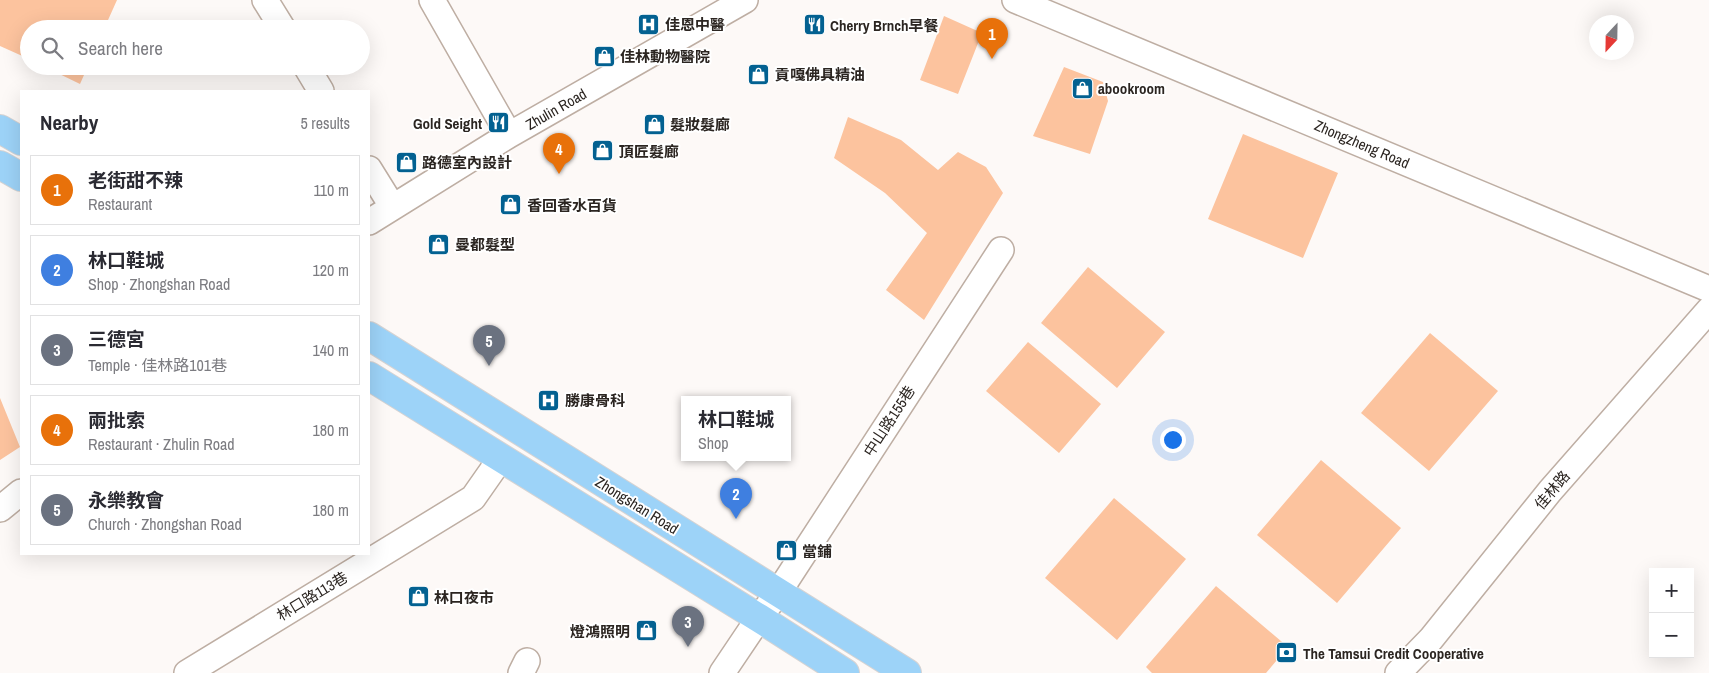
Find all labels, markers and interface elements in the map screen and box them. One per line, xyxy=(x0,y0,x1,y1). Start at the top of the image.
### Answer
hospital icon: 佳恩中醫 xyxy=(637,12,661,36)
restaurant icon: Cherry Brnch早餐 xyxy=(802,13,826,37)
place label: 佳恩中醫 xyxy=(665,14,725,35)
place label: Cherry Brnch早餐 xyxy=(830,15,939,36)
north arrow xyxy=(1589,15,1634,60)
pin: 1 xyxy=(976,18,1008,59)
search box xyxy=(20,20,370,75)
icon: search xyxy=(38,34,66,62)
text: Search here xyxy=(78,35,163,61)
shop icon: 佳林動物醫院 xyxy=(592,44,616,68)
place label: 佳林動物醫院 xyxy=(620,46,710,67)
shop icon: 貢嘎佛具精油 xyxy=(747,62,771,86)
place label: 貢嘎佛具精油 xyxy=(775,64,865,85)
shop icon: abookroom xyxy=(1070,76,1094,100)
place label: abookroom xyxy=(1098,78,1165,99)
street label: Zhulin Road xyxy=(522,83,590,135)
text: Nearby xyxy=(40,108,98,137)
restaurant icon: Gold Seight xyxy=(486,111,510,135)
text: 5 results xyxy=(300,112,350,134)
shop icon: 髮妝髮廊 xyxy=(642,112,666,136)
place label: Gold Seight xyxy=(413,113,482,134)
place label: 髮妝髮廊 xyxy=(670,114,730,135)
street label: Zhongzheng Road xyxy=(1311,115,1413,173)
pin: 4 xyxy=(543,133,575,174)
shop icon: 頂匠髮廊 xyxy=(591,139,615,163)
place label: 頂匠髮廊 xyxy=(619,141,679,162)
shop icon: 路德室內設計 xyxy=(394,150,418,174)
place label: 路德室內設計 xyxy=(422,152,512,173)
text: 老街甜不辣 xyxy=(88,167,183,193)
text: 1 xyxy=(53,179,61,201)
text: 110 m xyxy=(313,179,349,201)
text: Restaurant xyxy=(88,193,152,215)
shop icon: 香回香水百貨 xyxy=(499,193,523,217)
place label: 香回香水百貨 xyxy=(527,195,617,216)
shop icon: 曼都髮型 xyxy=(427,232,451,256)
place label: 曼都髮型 xyxy=(455,234,515,255)
text: 林口鞋城 xyxy=(88,247,164,273)
text: 2 xyxy=(53,259,61,281)
text: 120 m xyxy=(313,259,349,281)
text: Shop · Zhongshan Road xyxy=(88,273,230,295)
pin: 5 xyxy=(473,325,505,366)
text: 三德宮 xyxy=(88,326,145,352)
text: 3 xyxy=(53,339,61,361)
text: 140 m xyxy=(313,339,349,361)
text: Temple · 佳林路101巷 xyxy=(88,354,227,376)
street label: 中山路155巷 xyxy=(858,382,920,460)
hospital icon: 勝康骨科 xyxy=(537,388,561,412)
place label: 勝康骨科 xyxy=(565,390,625,411)
popup xyxy=(681,396,791,461)
text: 林口鞋城 xyxy=(698,406,774,432)
text: 兩批索 xyxy=(88,407,145,433)
text: 4 xyxy=(53,419,61,441)
text: 180 m xyxy=(313,419,349,441)
your location xyxy=(1160,427,1186,453)
text: Shop xyxy=(698,432,729,454)
text: Restaurant · Zhulin Road xyxy=(88,433,235,455)
street label: 佳林路 xyxy=(1529,466,1575,514)
street label: Zhongshan Road xyxy=(591,471,683,539)
pin: 2 xyxy=(720,478,752,519)
text: 永樂教會 xyxy=(88,487,164,513)
text: 5 xyxy=(53,499,61,521)
text: 180 m xyxy=(313,499,349,521)
text: Church · Zhongshan Road xyxy=(88,513,242,535)
shop icon: 當鋪 xyxy=(774,539,798,563)
place label: 當鋪 xyxy=(802,541,832,562)
street label: 林口路113巷 xyxy=(272,566,352,626)
map controls xyxy=(1649,568,1694,658)
button: + xyxy=(1649,568,1694,613)
shop icon: 林口夜市 xyxy=(406,585,430,609)
place label: 林口夜市 xyxy=(434,587,494,608)
pin: 3 xyxy=(672,606,704,647)
button: − xyxy=(1649,613,1694,658)
shop icon: 燈鴻照明 xyxy=(634,619,658,643)
place label: 燈鴻照明 xyxy=(570,621,630,642)
bank icon: The Tamsui Credit Cooperative xyxy=(1275,641,1299,665)
place label: The Tamsui Credit Cooperative xyxy=(1303,643,1484,664)

